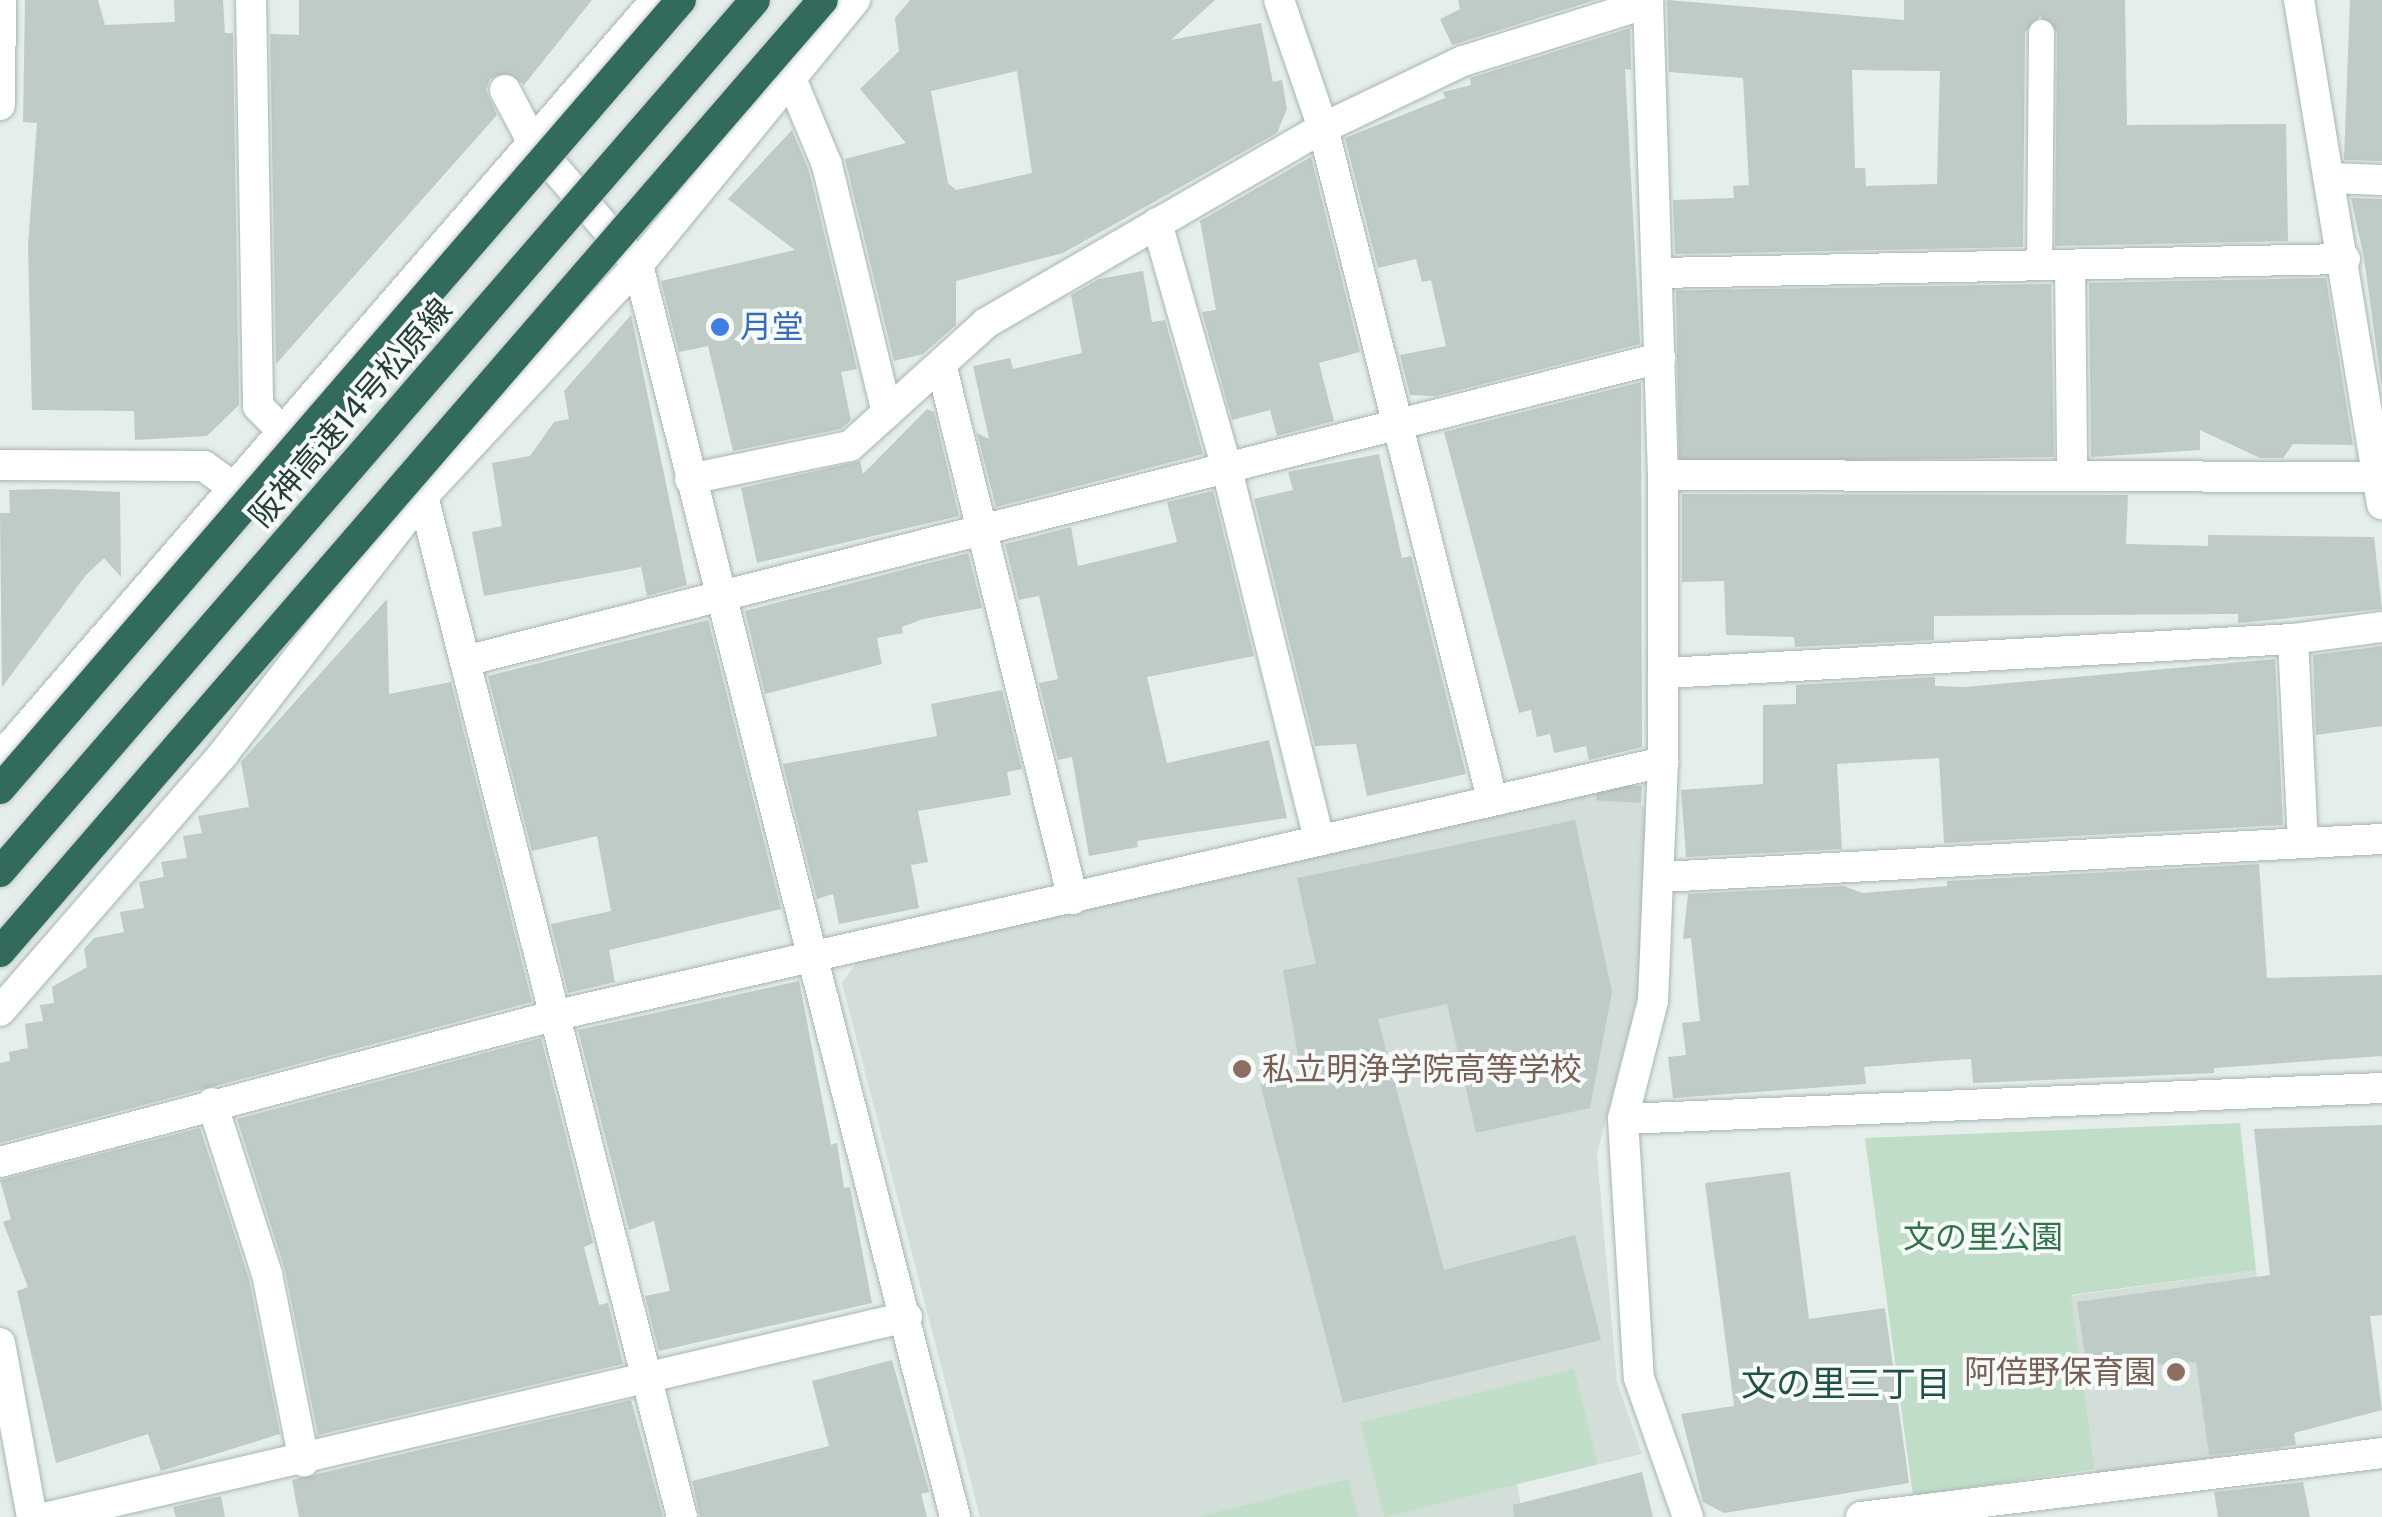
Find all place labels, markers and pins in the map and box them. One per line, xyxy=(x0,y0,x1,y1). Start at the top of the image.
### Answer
place label: 月堂 xyxy=(740,308,804,346)
marker: 月堂 xyxy=(709,316,731,338)
place label: 私立明浄学院高等学校 xyxy=(1262,1050,1582,1088)
marker: 私立明浄学院高等学校 xyxy=(1231,1058,1253,1080)
place label: 阿倍野保育園 xyxy=(1964,1353,2156,1391)
marker: 阿倍野保育園 xyxy=(2165,1361,2187,1383)

